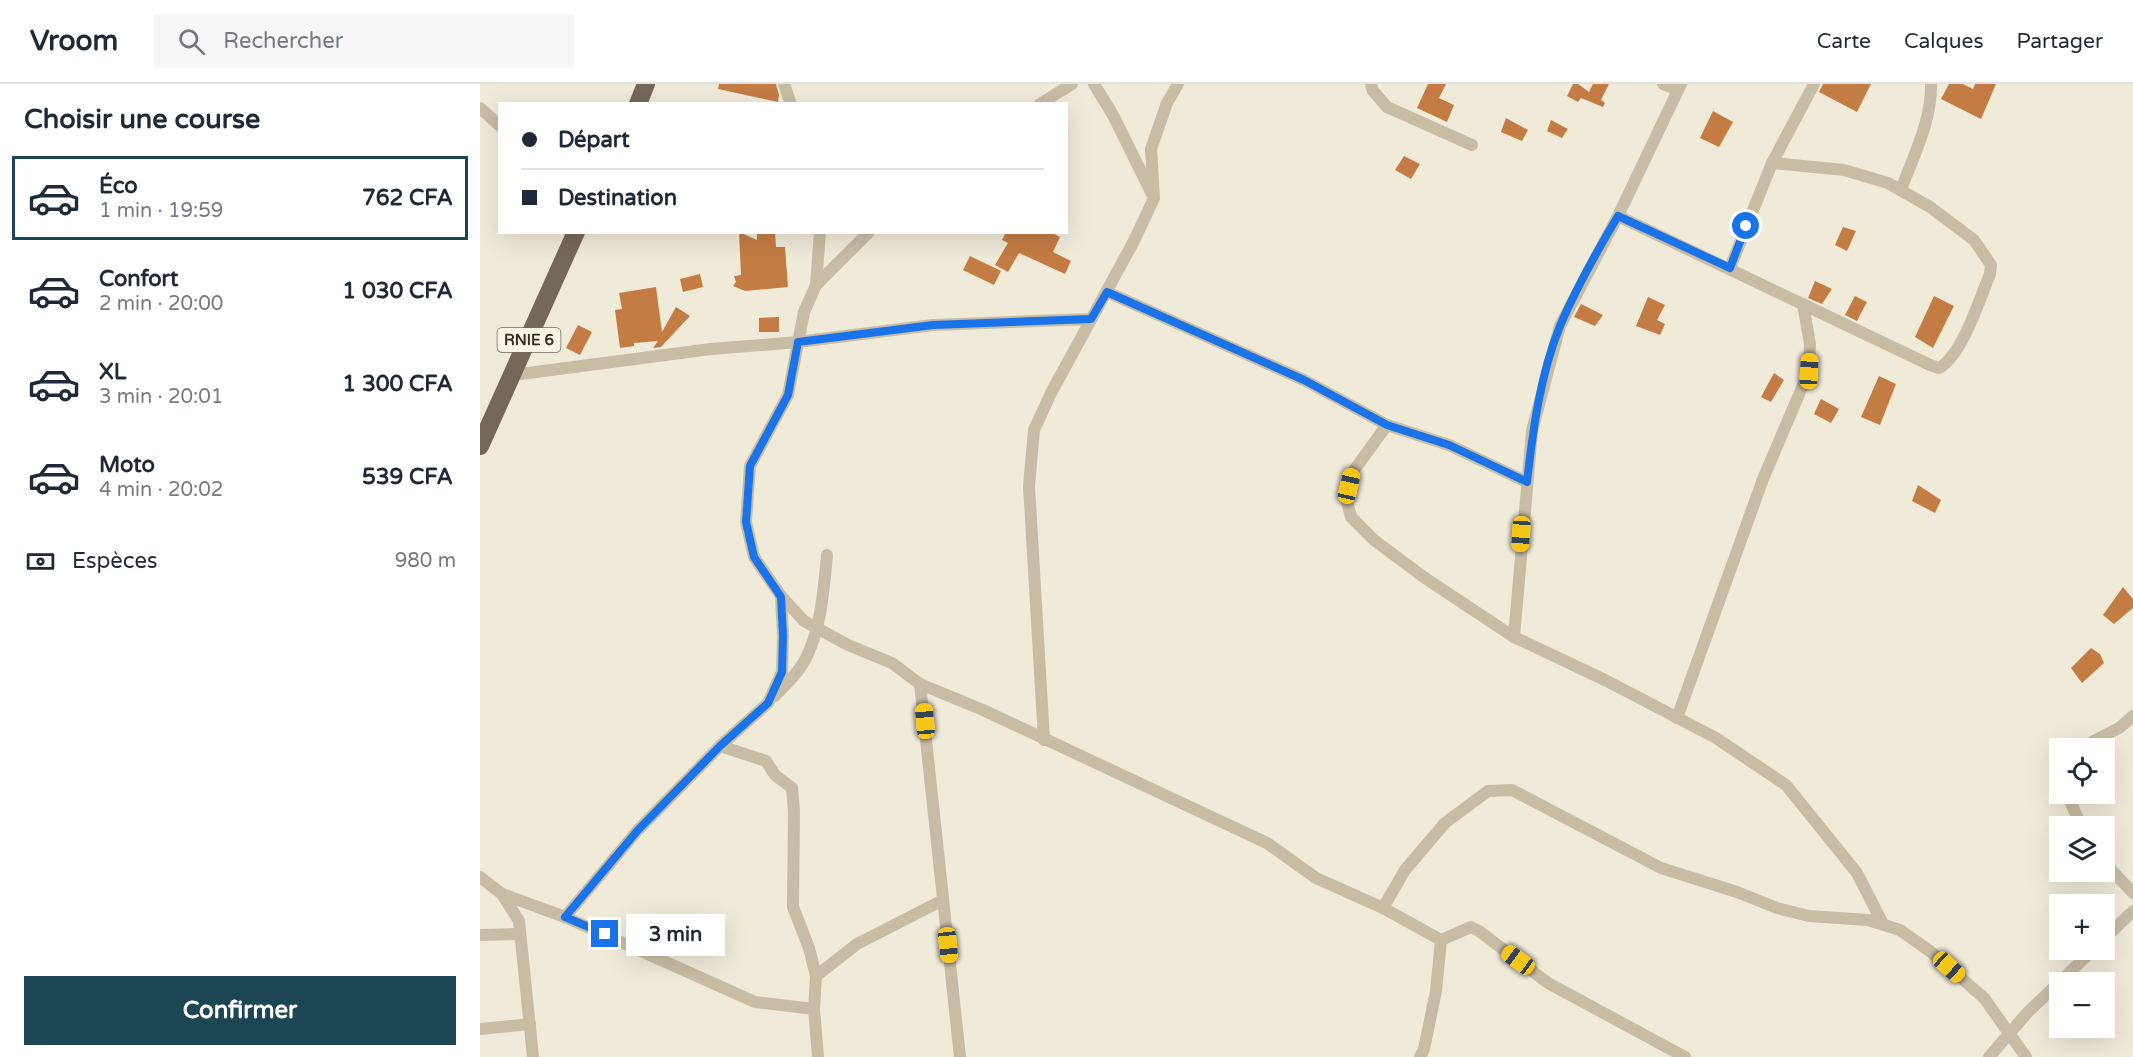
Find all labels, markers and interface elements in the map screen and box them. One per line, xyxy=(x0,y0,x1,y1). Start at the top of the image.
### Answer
search box xyxy=(154,14,574,68)
text: Vroom xyxy=(30,24,118,58)
icon: search xyxy=(175,25,208,58)
text: Rechercher xyxy=(223,28,343,54)
text: Carte xyxy=(1817,29,1871,54)
text: Calques xyxy=(1904,29,1984,54)
text: Partager xyxy=(2017,29,2103,54)
text: Choisir une course xyxy=(24,103,260,136)
text: Départ xyxy=(558,127,630,153)
icon: car xyxy=(27,171,81,225)
text: Éco xyxy=(99,173,138,199)
text: 762 CFA xyxy=(362,185,453,211)
text: Destination xyxy=(558,185,677,211)
text: 1 min · 19:59 xyxy=(99,199,223,223)
route start xyxy=(1732,212,1759,239)
icon: car xyxy=(27,264,81,318)
text: Confort xyxy=(99,266,178,292)
text: 1 030 CFA xyxy=(342,278,453,304)
text: 2 min · 20:00 xyxy=(99,292,223,316)
road number: RNIE 6 xyxy=(497,328,560,352)
car xyxy=(1799,353,1819,389)
icon: car xyxy=(27,357,81,411)
text: XL xyxy=(99,359,126,385)
text: 1 300 CFA xyxy=(342,371,453,397)
text: 3 min · 20:01 xyxy=(99,385,223,409)
icon: car xyxy=(27,450,81,504)
text: Moto xyxy=(99,452,155,478)
text: 539 CFA xyxy=(362,464,453,490)
car xyxy=(1336,466,1362,506)
text: 4 min · 20:02 xyxy=(99,478,223,502)
car xyxy=(1511,515,1531,553)
icon: cash xyxy=(24,545,57,578)
text: Espèces xyxy=(72,548,157,574)
text: 980 m xyxy=(395,549,456,573)
car xyxy=(914,702,936,740)
map controls xyxy=(2049,738,2115,1038)
button: locate xyxy=(2049,738,2115,804)
button: layers xyxy=(2049,816,2115,882)
button: + xyxy=(2049,894,2115,960)
callout: 3 min xyxy=(626,913,725,955)
route end xyxy=(591,920,618,947)
text: 3 min xyxy=(649,923,702,947)
car xyxy=(937,926,959,964)
car xyxy=(1498,942,1538,978)
car xyxy=(1930,948,1968,986)
button: − xyxy=(2049,972,2115,1038)
button: Confirmer xyxy=(24,976,456,1045)

